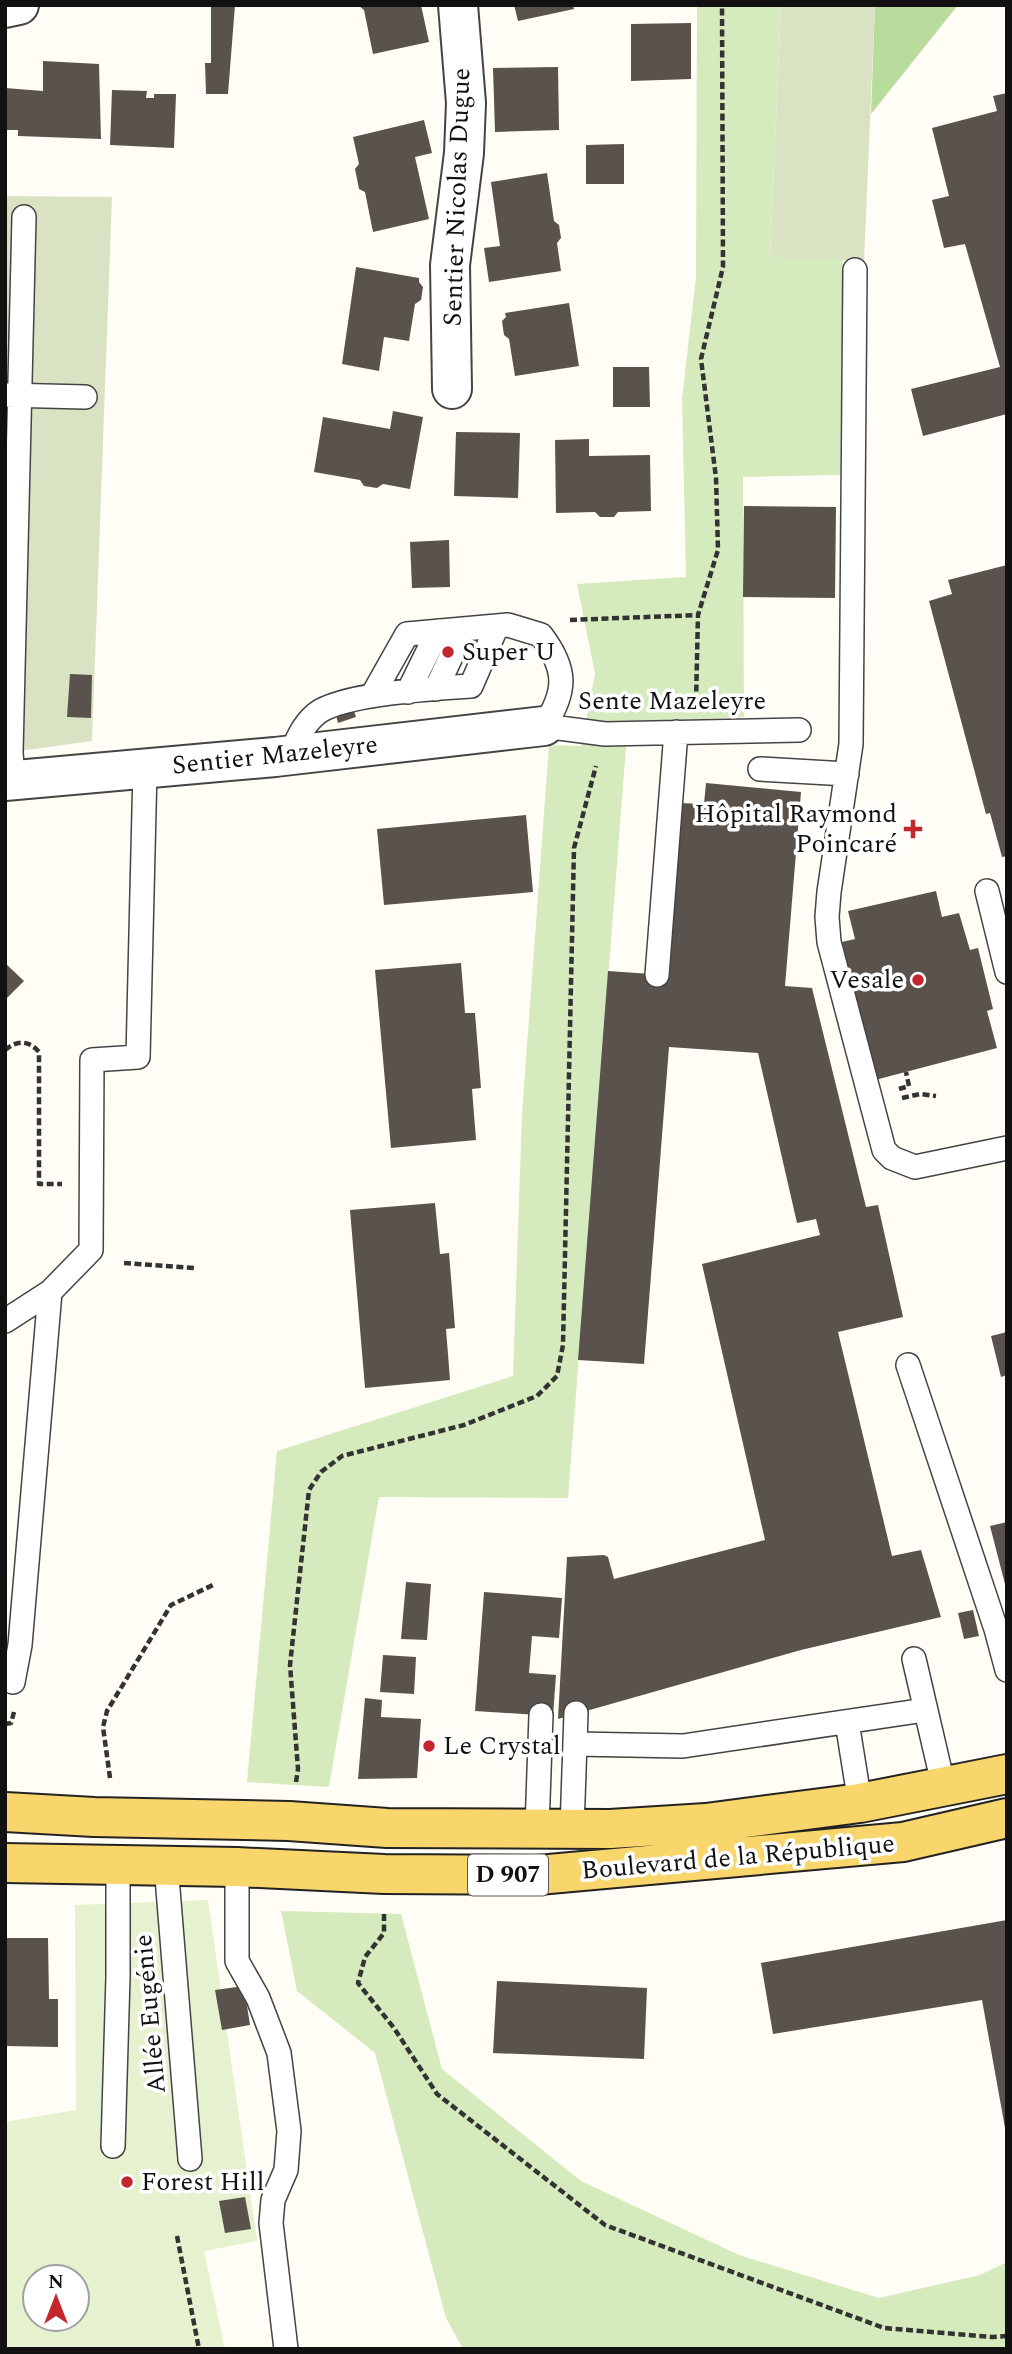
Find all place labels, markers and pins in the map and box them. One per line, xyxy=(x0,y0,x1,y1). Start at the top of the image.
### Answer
place label: Super U xyxy=(462,632,556,672)
marker: Super U xyxy=(440,644,456,660)
place label: Hôpital Raymond Poincaré xyxy=(695,794,897,864)
marker: Hôpital Raymond Poincaré xyxy=(903,819,923,839)
place label: Vesale xyxy=(829,960,904,1000)
marker: Vesale xyxy=(910,972,926,988)
place label: Le Crystal xyxy=(443,1726,561,1766)
marker: Le Crystal xyxy=(421,1738,437,1754)
place label: Forest Hill xyxy=(141,2162,264,2202)
marker: Forest Hill xyxy=(119,2174,135,2190)

